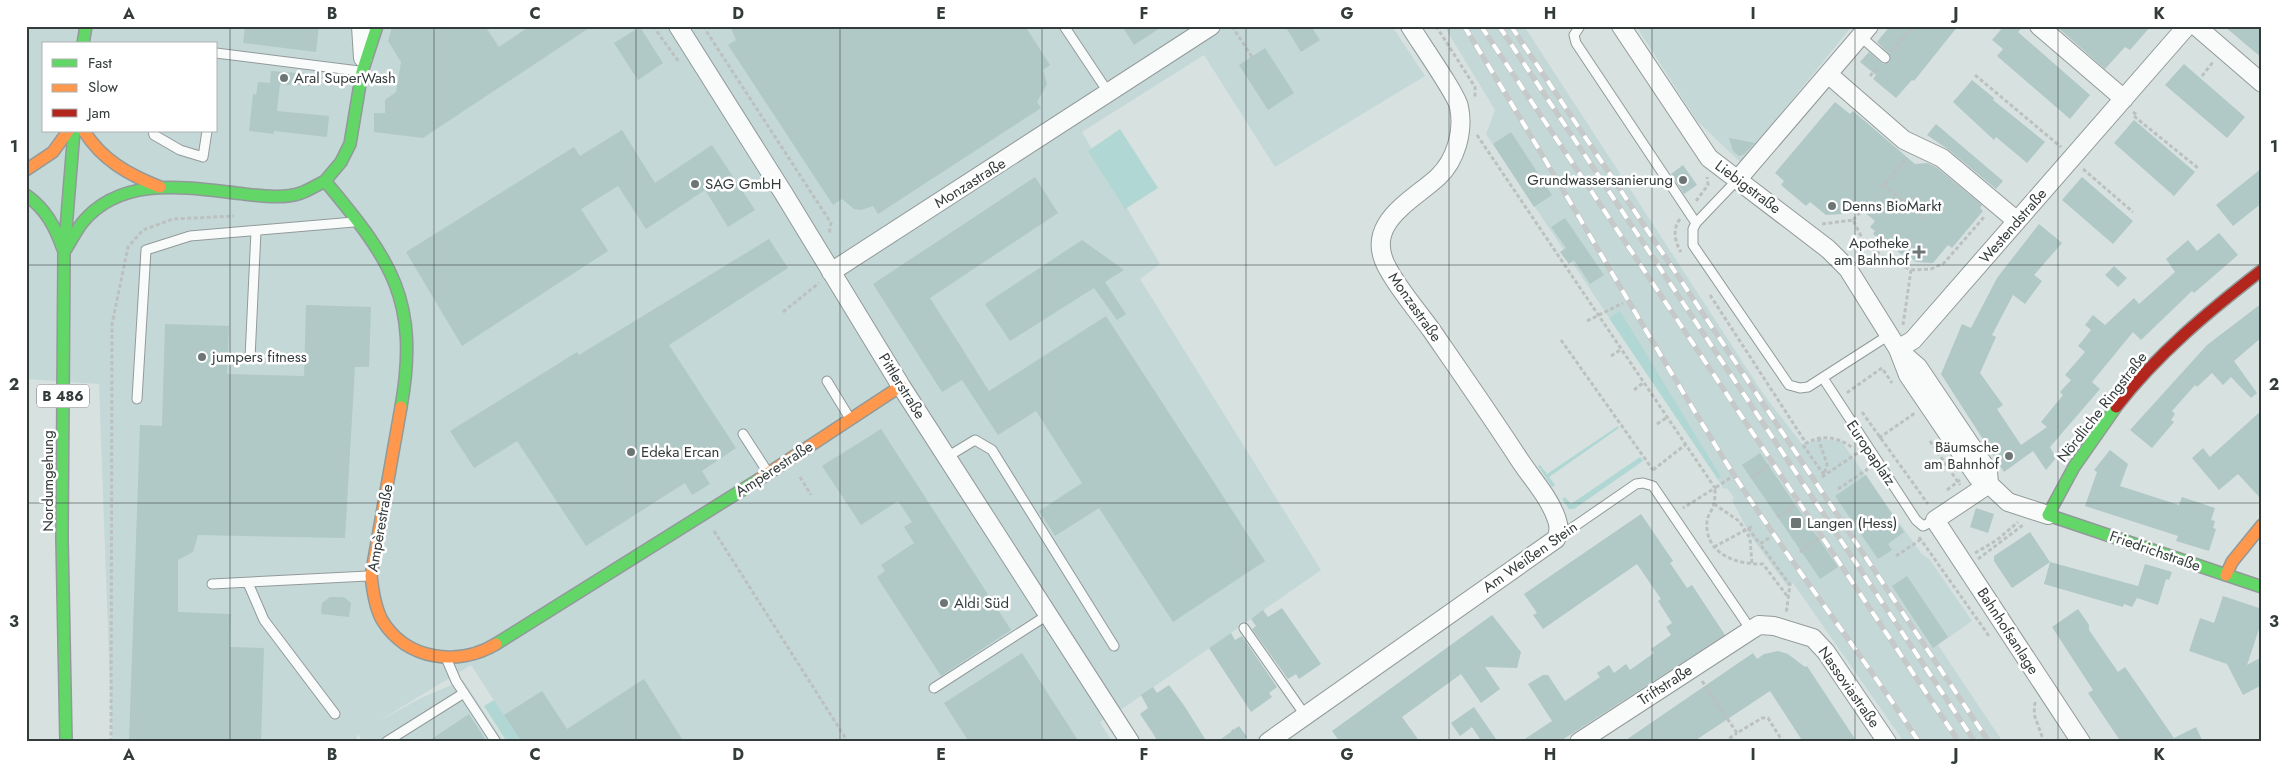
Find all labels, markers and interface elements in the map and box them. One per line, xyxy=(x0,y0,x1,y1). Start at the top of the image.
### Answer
text: A xyxy=(122,2,135,25)
text: B xyxy=(327,2,337,25)
text: C xyxy=(529,2,541,25)
text: D xyxy=(732,2,744,25)
text: E xyxy=(936,2,946,25)
text: F xyxy=(1140,2,1148,25)
text: G xyxy=(1340,2,1354,25)
text: H xyxy=(1544,2,1556,25)
text: I xyxy=(1750,2,1756,25)
text: J xyxy=(1950,2,1959,25)
text: K xyxy=(2153,2,2165,25)
legend xyxy=(42,42,218,132)
text: Fast xyxy=(88,52,112,74)
place label: Aral SuperWash xyxy=(294,67,396,89)
marker: Aral SuperWash xyxy=(278,72,290,84)
text: Slow xyxy=(88,76,119,98)
text: Jam xyxy=(86,102,111,124)
text: 1 xyxy=(10,135,18,158)
text: 1 xyxy=(2270,135,2278,158)
street label: Monzastraße xyxy=(930,152,1010,214)
street label: Liebigstraße xyxy=(1710,155,1786,219)
place label: Grundwassersanierung xyxy=(1527,169,1673,191)
place label: SAG GmbH xyxy=(705,173,781,195)
marker: Grundwassersanierung xyxy=(1677,174,1689,186)
marker: SAG GmbH xyxy=(689,178,701,190)
street label: Westendstraße xyxy=(1974,183,2052,268)
place label: Denns BioMarkt xyxy=(1842,195,1942,217)
marker: Denns BioMarkt xyxy=(1826,200,1838,212)
place label: Apotheke am Bahnhof xyxy=(1834,232,1910,271)
marker: Apotheke am Bahnhof xyxy=(1913,246,1925,258)
street label: Monzastraße xyxy=(1383,268,1447,347)
place label: jumpers fitness xyxy=(211,346,307,368)
street label: Nördliche Ringstraße xyxy=(2052,347,2152,467)
street label: Pittlerstraße xyxy=(873,349,931,423)
marker: jumpers fitness xyxy=(196,351,208,363)
text: 2 xyxy=(9,373,19,396)
text: 2 xyxy=(2269,373,2279,396)
road number: B 486 xyxy=(37,384,89,408)
street label: Europaplatz xyxy=(1841,416,1901,490)
street label: Nordumgehung xyxy=(37,430,59,532)
street label: Ampèrestraße xyxy=(731,435,817,502)
place label: Bäumsche am Bahnhof xyxy=(1924,436,2000,475)
place label: Edeka Ercan xyxy=(641,441,719,463)
marker: Edeka Ercan xyxy=(625,446,637,458)
marker: Bäumsche am Bahnhof xyxy=(2003,450,2015,462)
street label: Ampèrestraße xyxy=(361,482,399,574)
place label: Langen (Hess) xyxy=(1807,512,1897,534)
street label: Am Weißen Stein xyxy=(1478,516,1582,598)
marker: Langen (Hess) xyxy=(1789,516,1803,530)
street label: Friedrichstraße xyxy=(2107,525,2204,577)
street label: Bahnhofsanlage xyxy=(1972,583,2045,679)
place label: Aldi Süd xyxy=(954,592,1009,614)
marker: Aldi Süd xyxy=(938,597,950,609)
text: 3 xyxy=(9,610,19,633)
text: 3 xyxy=(2269,610,2279,633)
street label: Nassoviastraße xyxy=(1813,642,1885,732)
street label: Triftstraße xyxy=(1633,659,1697,711)
text: A xyxy=(122,743,135,766)
text: B xyxy=(327,743,337,766)
text: C xyxy=(529,743,541,766)
text: D xyxy=(732,743,744,766)
text: E xyxy=(936,743,946,766)
text: F xyxy=(1140,743,1148,766)
text: G xyxy=(1340,743,1354,766)
text: H xyxy=(1544,743,1556,766)
text: I xyxy=(1750,743,1756,766)
text: J xyxy=(1950,743,1959,766)
text: K xyxy=(2153,743,2165,766)

